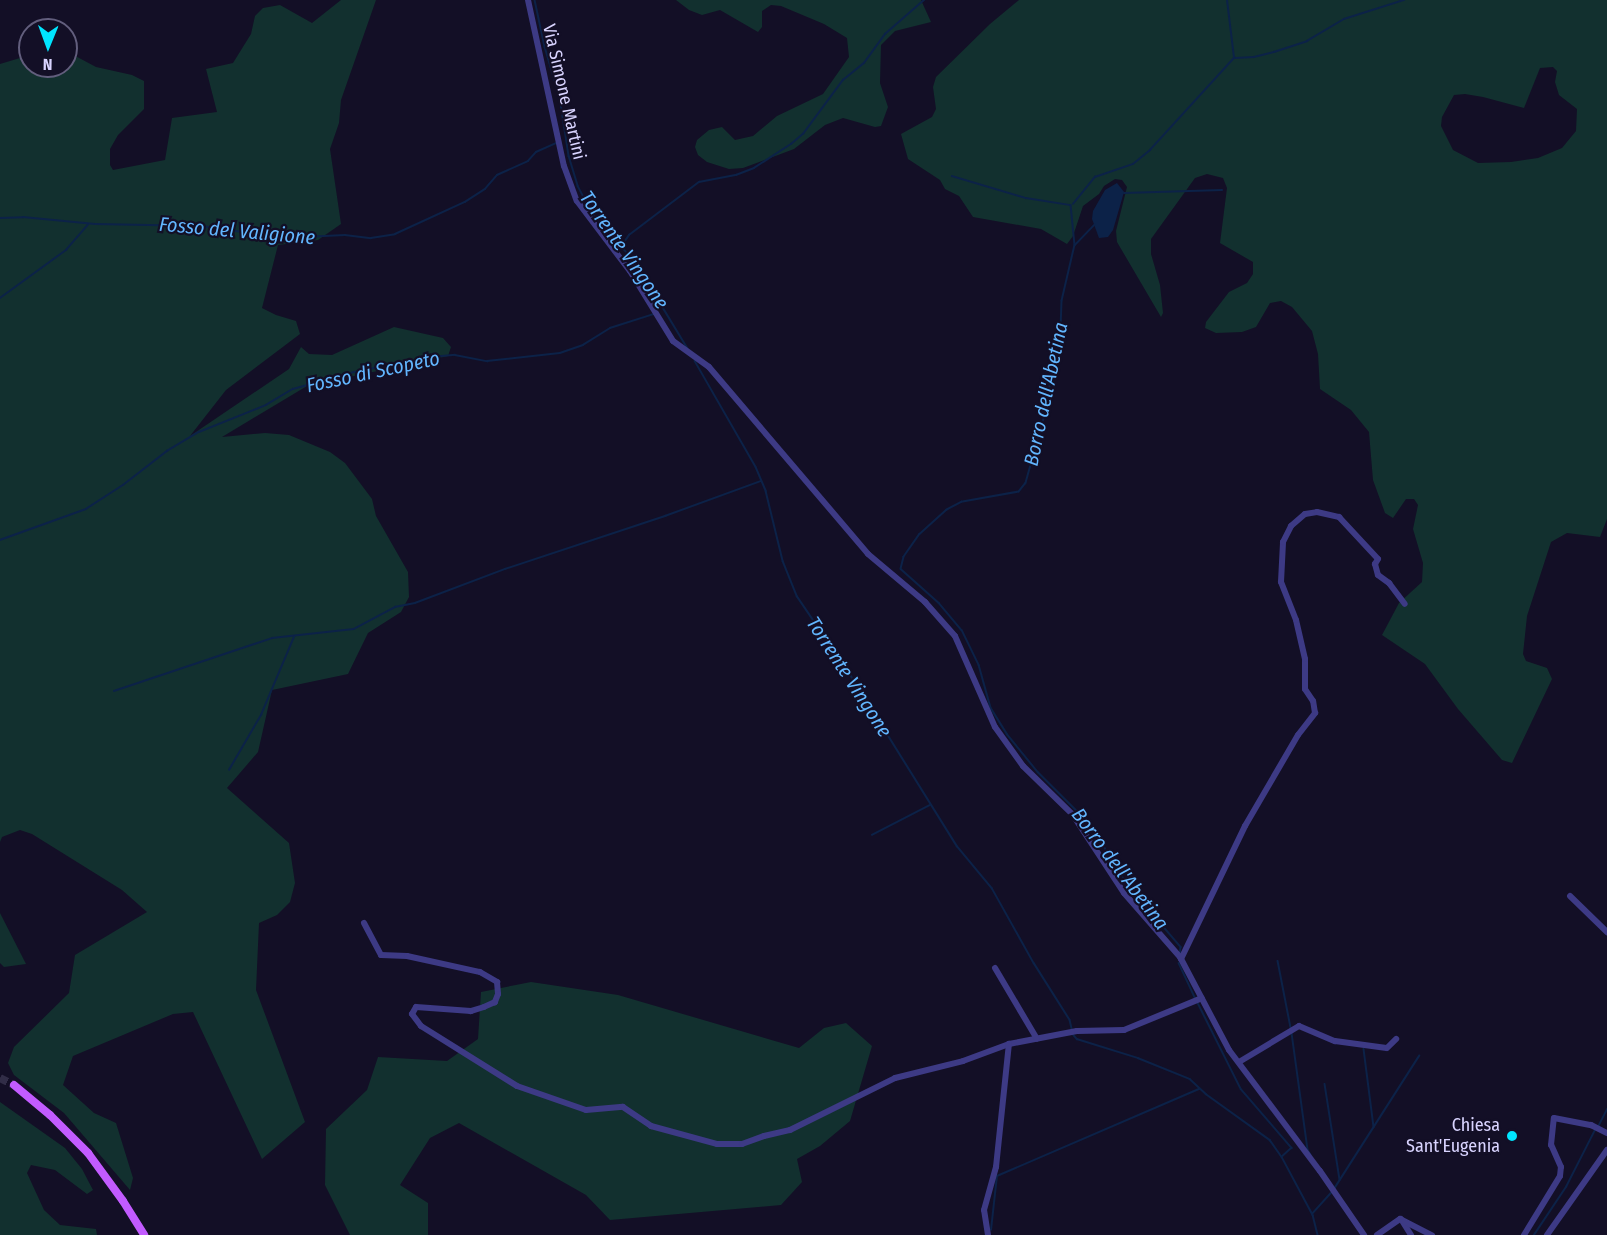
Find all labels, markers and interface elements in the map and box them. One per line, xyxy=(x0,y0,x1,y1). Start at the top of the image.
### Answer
north arrow xyxy=(18,18,78,78)
street label: Via Simone Martini xyxy=(538,22,590,162)
text: N xyxy=(43,55,53,74)
water label: Torrente Vingone xyxy=(574,186,674,314)
water label: Fosso del Valigione xyxy=(158,212,316,250)
water label: Borro dell'Abetina xyxy=(1019,320,1073,468)
water label: Fosso di Scopeto xyxy=(304,346,442,398)
water label: Torrente Vingone xyxy=(801,612,897,742)
water label: Borro dell'Abetina xyxy=(1066,803,1174,935)
place label: Chiesa Sant'Eugenia xyxy=(1406,1115,1500,1158)
marker: Chiesa Sant'Eugenia xyxy=(1505,1129,1519,1143)

